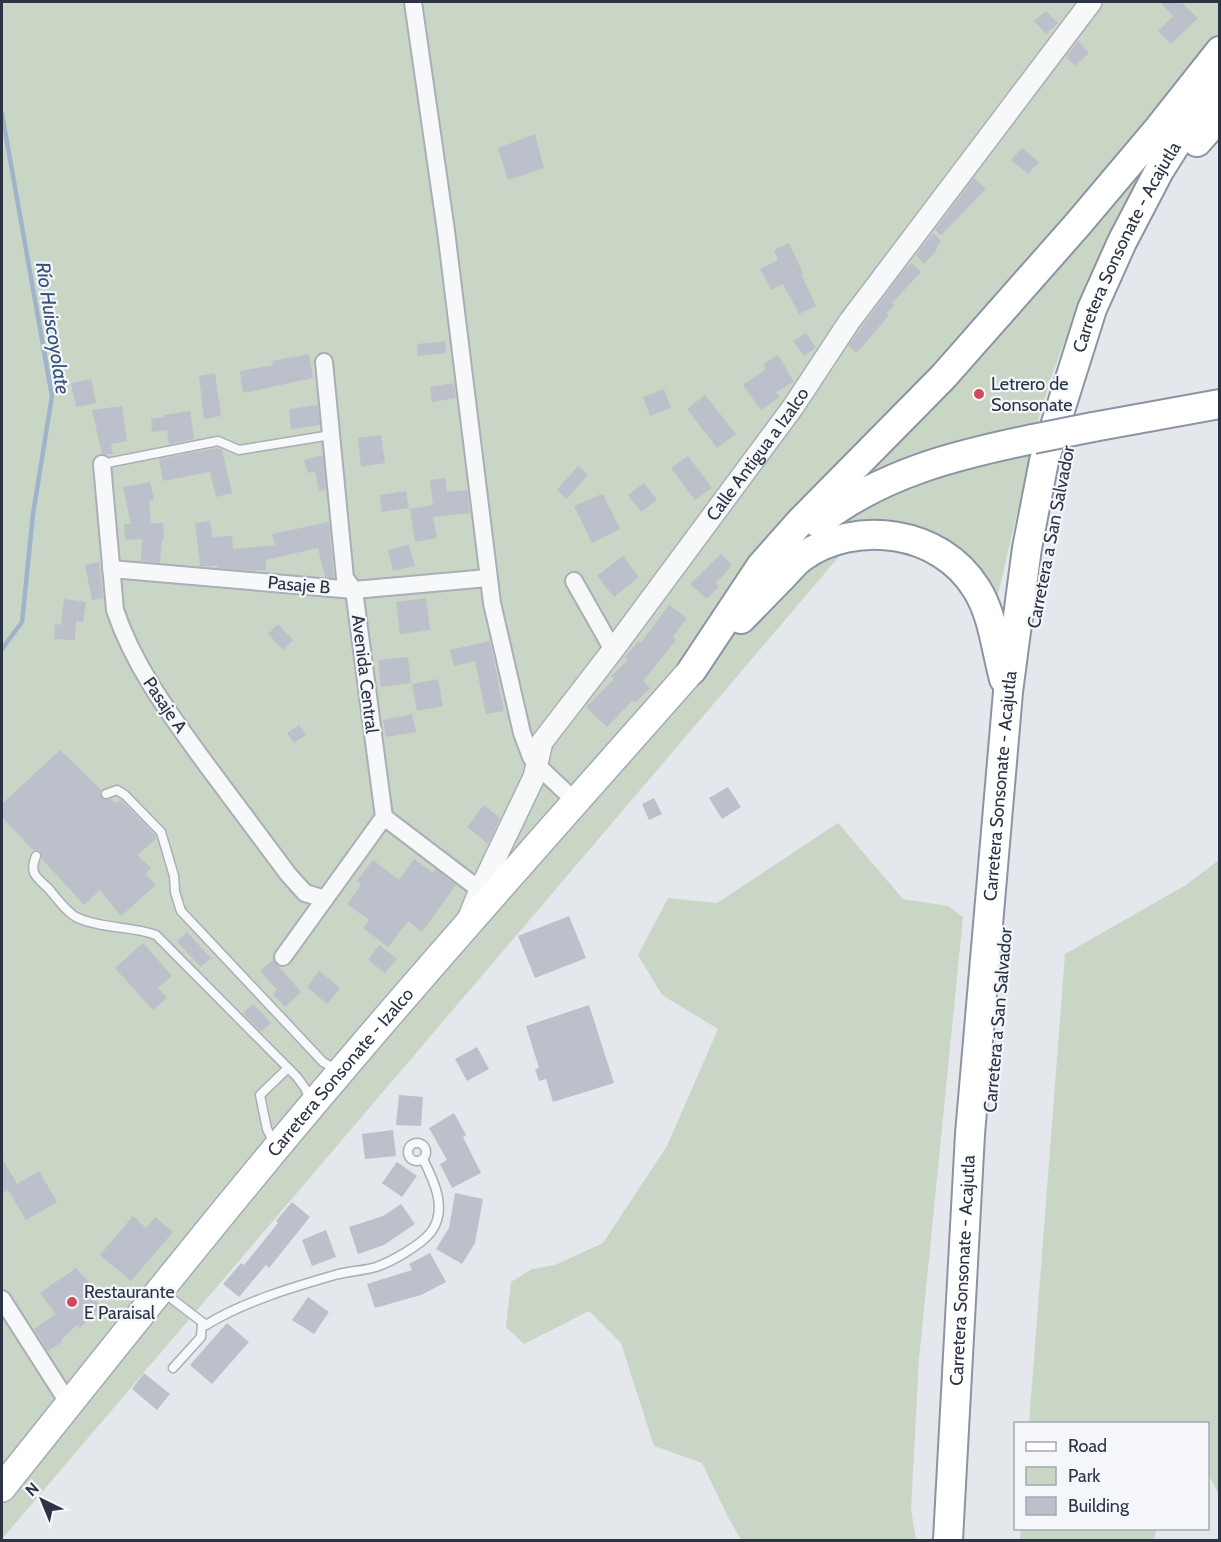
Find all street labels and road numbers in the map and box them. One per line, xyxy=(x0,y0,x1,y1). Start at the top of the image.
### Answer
street label: Carretera Sonsonate - Acajutla xyxy=(1068,137,1186,355)
street label: Calle Antigua a Izalco xyxy=(702,383,814,525)
street label: Carretera a San Salvador xyxy=(1022,443,1080,630)
street label: Pasaje B xyxy=(267,571,331,599)
street label: Avenida Central xyxy=(347,613,383,735)
street label: Carretera Sonsonate - Acajutla xyxy=(979,669,1022,902)
street label: Pasaje A xyxy=(138,673,192,737)
street label: Carretera a San Salvador xyxy=(979,926,1017,1113)
street label: Carretera Sonsonate - Izalco xyxy=(263,983,418,1161)
street label: Carretera Sonsonate - Acajutla xyxy=(945,1154,980,1386)

